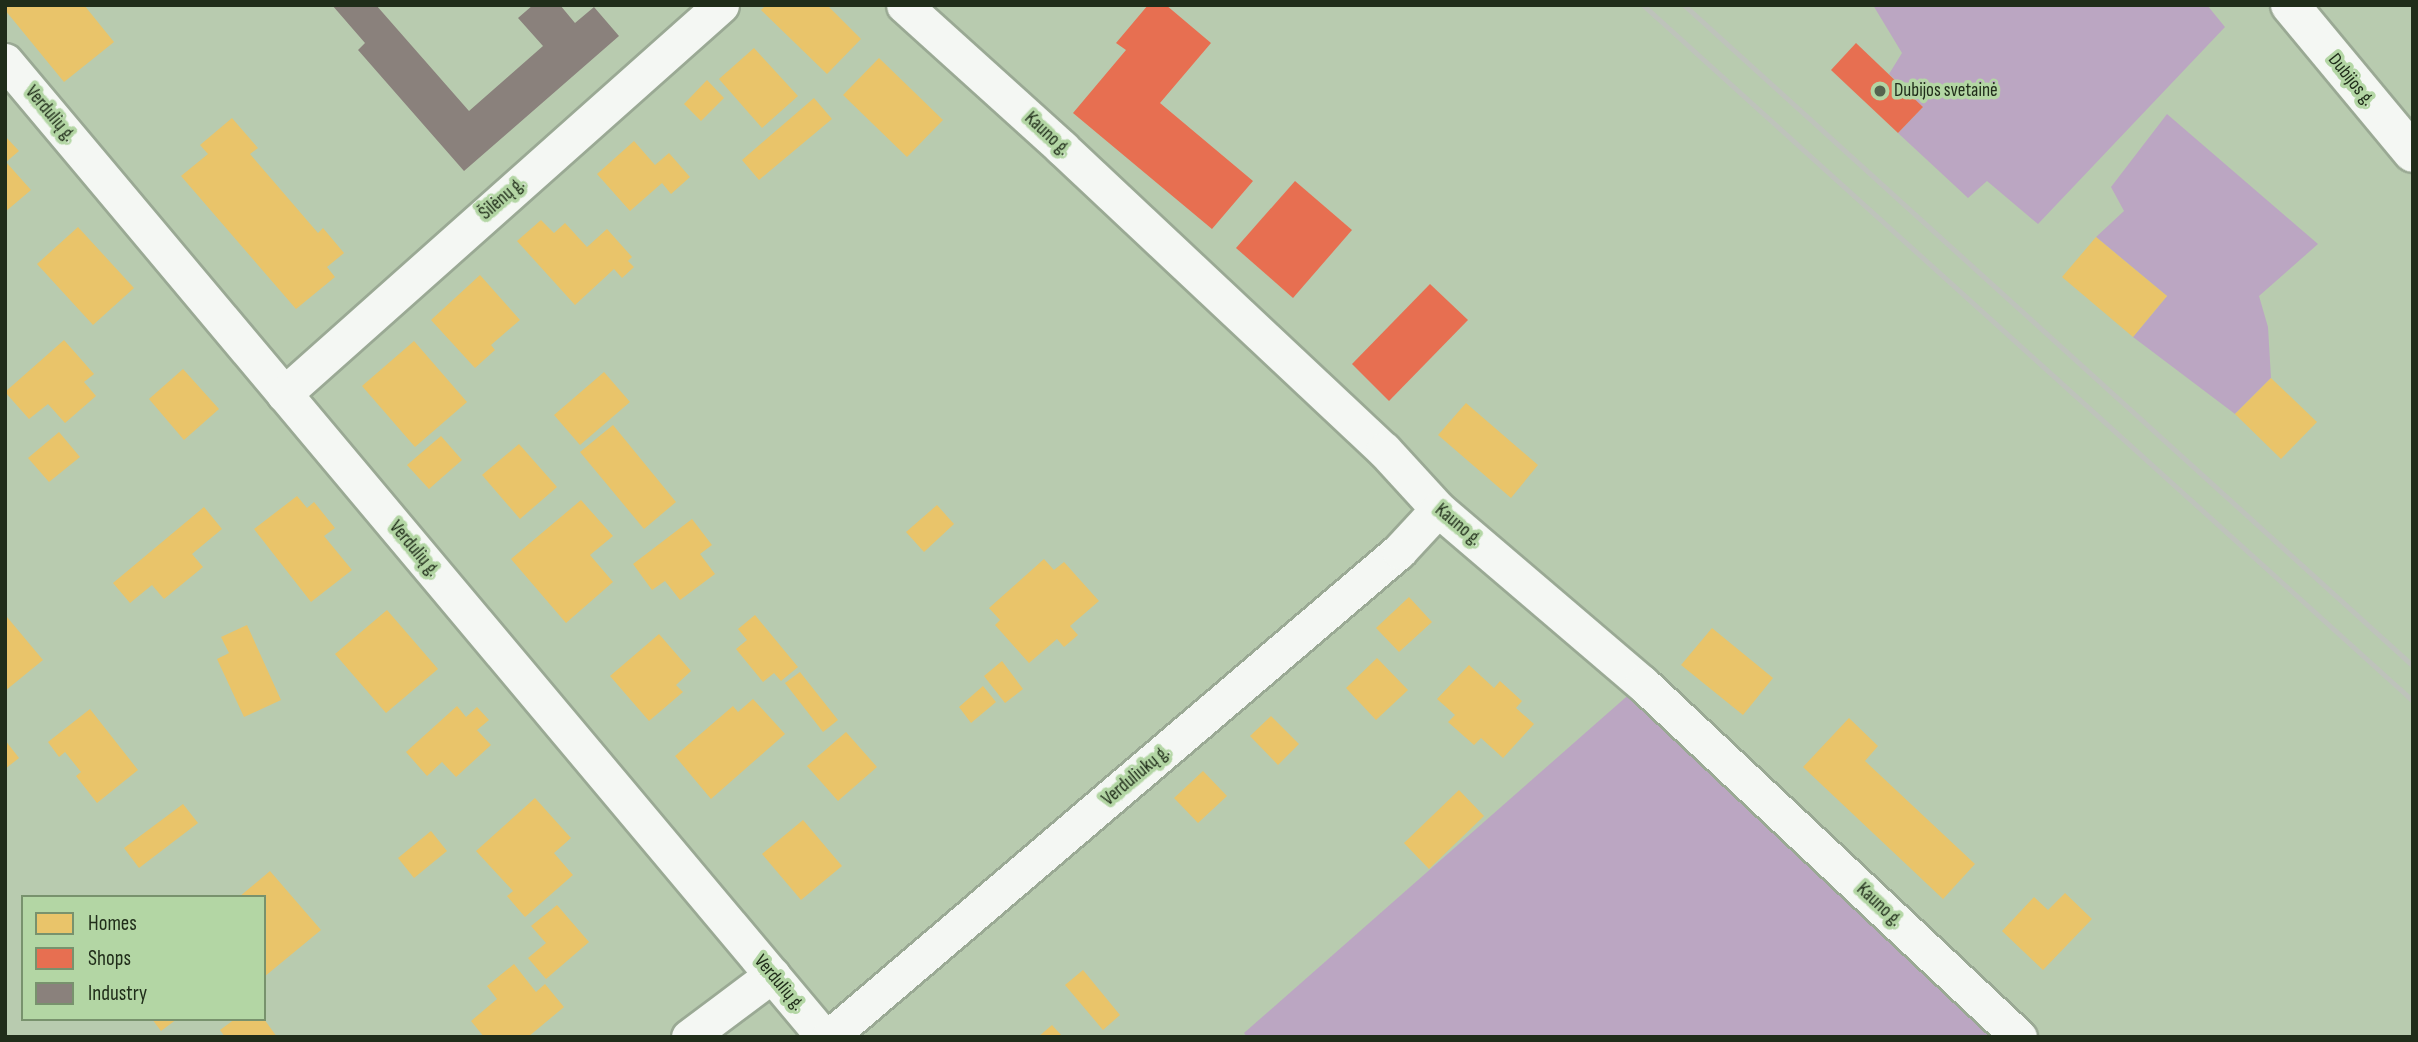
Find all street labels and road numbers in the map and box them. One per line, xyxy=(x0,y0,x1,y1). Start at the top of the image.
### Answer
street label: Dubijos g. xyxy=(2323,49,2379,111)
street label: Verdulių g. xyxy=(20,81,80,147)
street label: Kauno g. xyxy=(1020,107,1074,161)
street label: Šilėnų g. xyxy=(474,173,530,225)
street label: Kauno g. xyxy=(1430,499,1486,551)
street label: Verdulių g. xyxy=(384,516,444,582)
street label: Verduliukų g. xyxy=(1097,741,1175,811)
street label: Kauno g. xyxy=(1852,878,1906,932)
street label: Verdulių g. xyxy=(749,950,809,1016)

